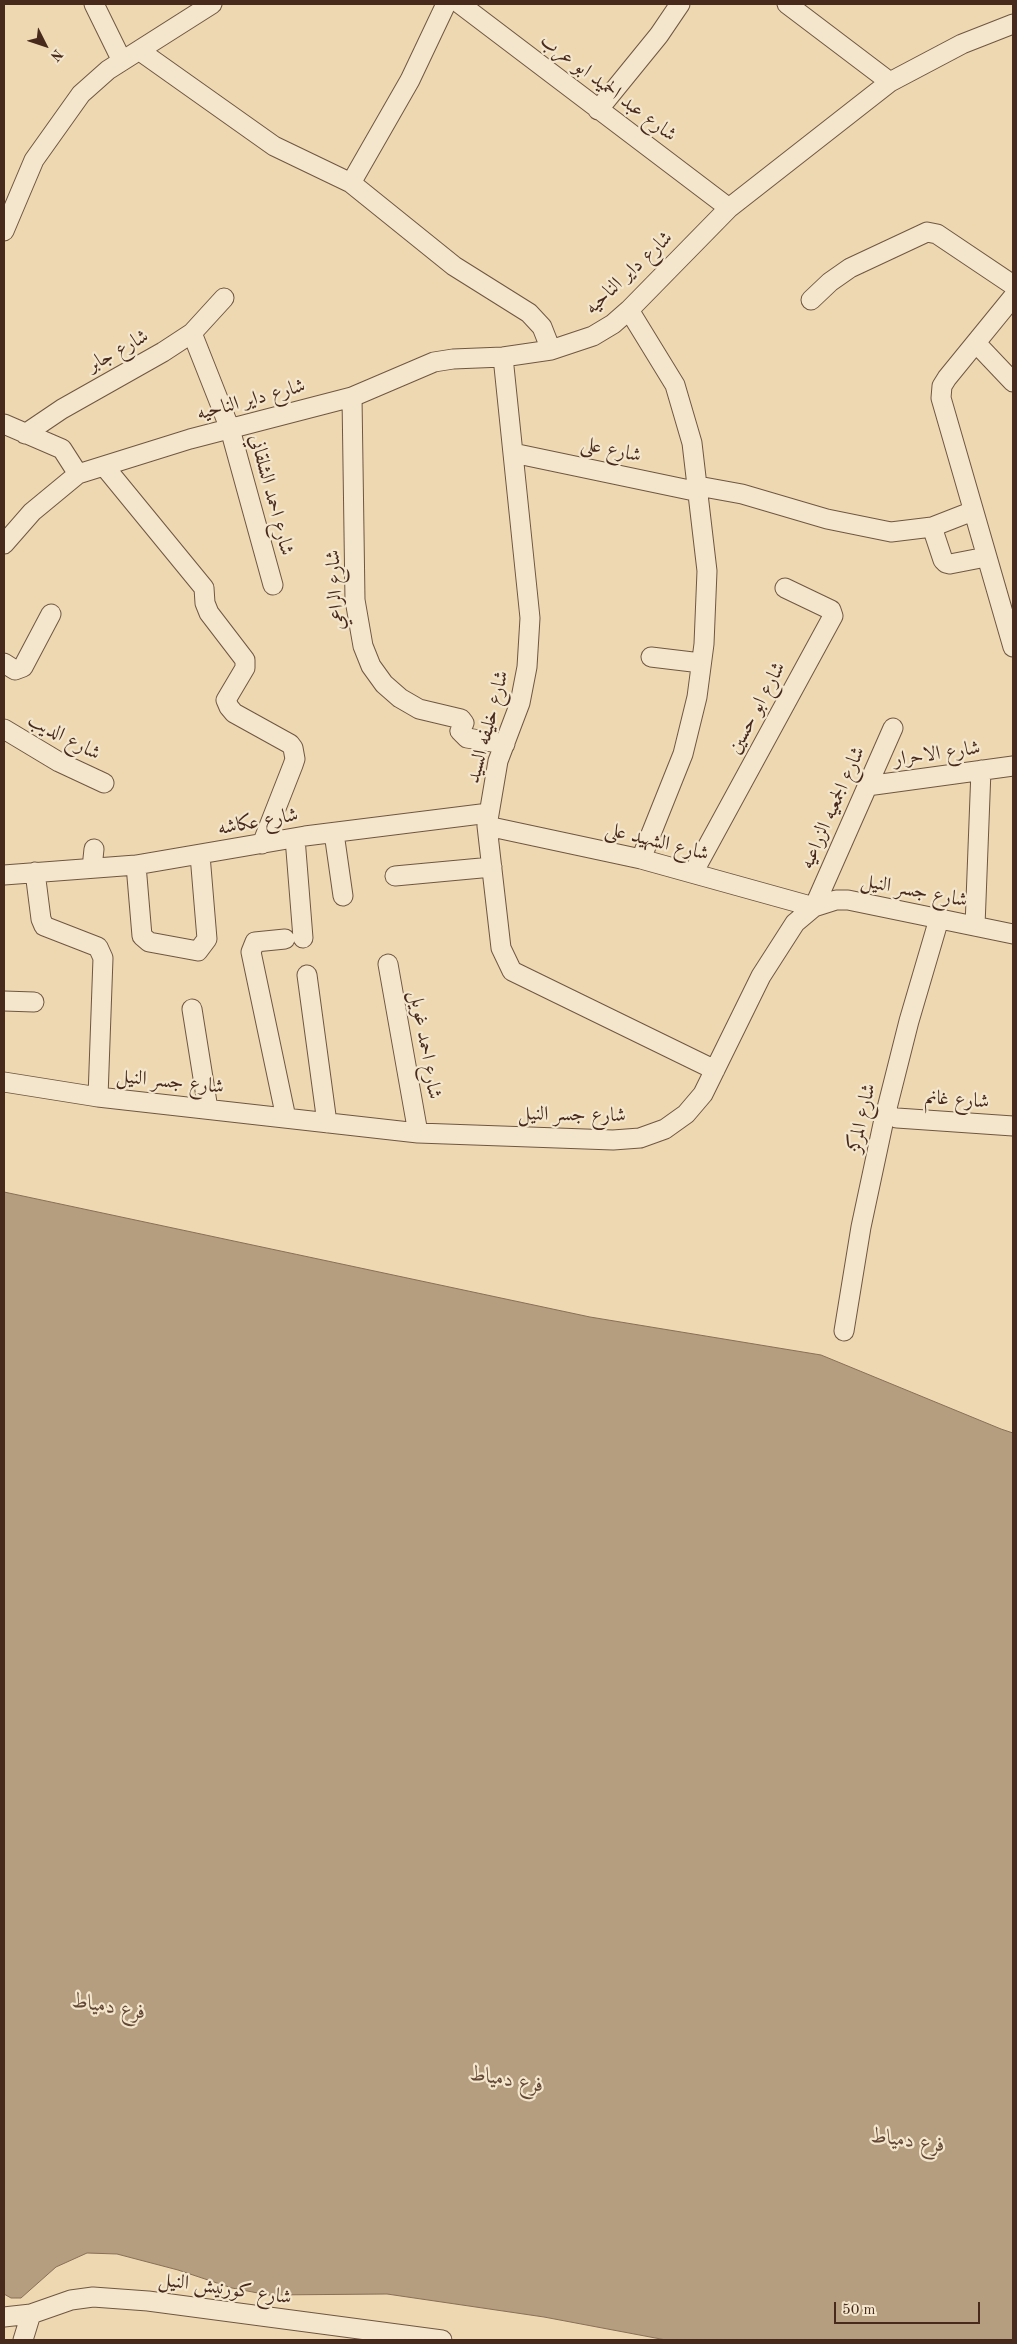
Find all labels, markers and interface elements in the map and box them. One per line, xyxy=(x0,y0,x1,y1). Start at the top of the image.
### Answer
north arrow xyxy=(20,20,70,70)
street label: شارع عبد الحميد ابو عرب xyxy=(535,29,681,147)
text: N xyxy=(48,46,65,63)
street label: شارع داير الناحيه xyxy=(580,226,678,320)
street label: شارع جابر xyxy=(83,324,153,378)
street label: شارع داير الناحيه xyxy=(194,374,308,426)
street label: شارع احمد الشلقاني xyxy=(243,432,299,558)
street label: شارع على xyxy=(578,432,644,468)
street label: شارع الراعي xyxy=(321,549,351,631)
street label: شارع ابو حسين xyxy=(723,658,791,758)
street label: شارع خليفه السيد xyxy=(461,668,515,786)
street label: شارع الديب xyxy=(24,708,104,766)
street label: شارع الاحرار xyxy=(892,736,982,772)
street label: شارع الجمعيه الزراعيه xyxy=(795,743,871,873)
street label: شارع عكاشه xyxy=(216,803,300,841)
street label: شارع الشهيد على xyxy=(603,818,711,866)
street label: شارع جسر النيل xyxy=(859,869,969,913)
street label: شارع احمد غويل xyxy=(404,989,446,1101)
street label: شارع جسر النيل xyxy=(115,1064,225,1100)
street label: شارع المركز xyxy=(842,1081,882,1155)
street label: شارع غانم xyxy=(924,1086,990,1114)
street label: شارع جسر النيل xyxy=(518,1102,626,1128)
water label: فرع دمياط xyxy=(70,1988,148,2026)
water label: فرع دمياط xyxy=(468,2061,546,2099)
water label: فرع دمياط xyxy=(869,2123,947,2159)
street label: شارع كورنيش النيل xyxy=(157,2268,293,2310)
scale bar xyxy=(837,2292,983,2324)
text: 50 m xyxy=(842,2303,876,2318)

